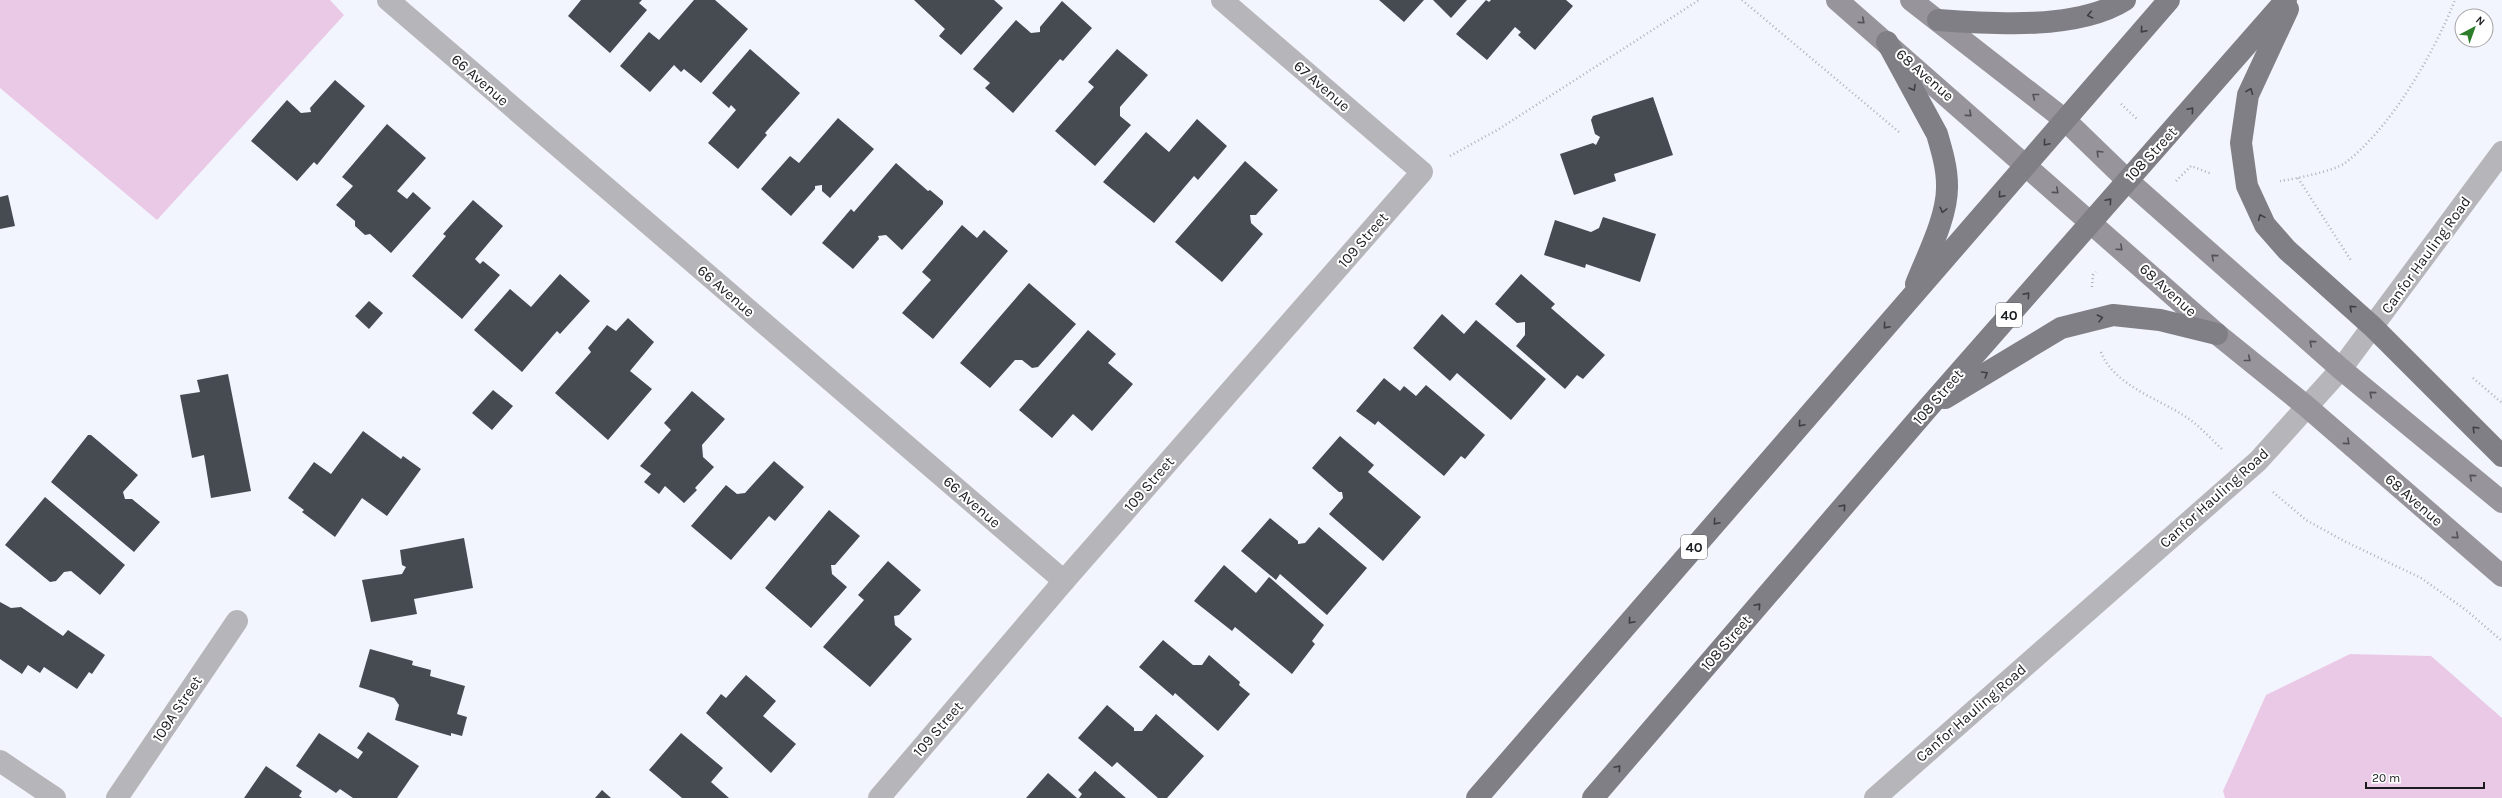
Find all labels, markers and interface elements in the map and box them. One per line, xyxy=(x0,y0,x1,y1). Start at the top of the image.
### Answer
north arrow xyxy=(2454,8,2494,48)
one-way arrow xyxy=(2087,11,2093,19)
text: N xyxy=(2473,13,2487,28)
one-way arrow xyxy=(1857,16,1865,23)
one-way arrow xyxy=(2141,25,2148,32)
street label: 68 Avenue xyxy=(1892,45,1958,105)
street label: 66 Avenue xyxy=(448,50,512,110)
street label: 67 Avenue xyxy=(1290,57,1354,115)
one-way arrow xyxy=(1908,84,1915,91)
one-way arrow xyxy=(2246,87,2254,94)
one-way arrow xyxy=(2032,93,2039,100)
one-way arrow xyxy=(2186,107,2193,115)
one-way arrow xyxy=(1964,109,1971,116)
street label: 108 Street xyxy=(2121,123,2181,185)
one-way arrow xyxy=(2043,138,2050,146)
one-way arrow xyxy=(2096,150,2104,158)
one-way arrow xyxy=(2051,187,2059,194)
one-way arrow xyxy=(1998,190,2006,198)
street label: Canfor Hauling Road xyxy=(2377,193,2475,317)
one-way arrow xyxy=(2104,198,2111,206)
one-way arrow xyxy=(1940,207,1948,214)
street label: 109 Street xyxy=(1334,208,1392,271)
one-way arrow xyxy=(2258,213,2266,221)
one-way arrow xyxy=(2115,243,2122,250)
one-way arrow xyxy=(2212,255,2219,262)
street label: 68 Avenue xyxy=(2136,260,2200,320)
street label: 66 Avenue xyxy=(694,261,758,321)
one-way arrow xyxy=(2022,293,2029,300)
road number: 40 xyxy=(1996,303,2022,327)
one-way arrow xyxy=(2349,305,2357,313)
one-way arrow xyxy=(2097,314,2104,323)
one-way arrow xyxy=(1883,321,1891,329)
one-way arrow xyxy=(2309,340,2317,348)
one-way arrow xyxy=(2243,354,2250,361)
street label: 108 Street xyxy=(1909,365,1967,428)
one-way arrow xyxy=(1981,372,1988,379)
one-way arrow xyxy=(2369,392,2377,399)
one-way arrow xyxy=(1798,419,1805,427)
one-way arrow xyxy=(2472,426,2479,434)
one-way arrow xyxy=(2343,437,2350,444)
street label: Canfor Hauling Road xyxy=(2156,444,2272,552)
street label: 109 Street xyxy=(1120,452,1178,515)
street label: 68 Avenue xyxy=(2381,470,2447,530)
street label: 66 Avenue xyxy=(940,472,1004,532)
one-way arrow xyxy=(2469,475,2477,482)
one-way arrow xyxy=(1838,505,1845,512)
one-way arrow xyxy=(1713,518,1720,525)
one-way arrow xyxy=(2452,532,2459,539)
road number: 40 xyxy=(1681,535,1707,559)
one-way arrow xyxy=(1753,603,1760,611)
street label: 108 Street xyxy=(1697,611,1755,674)
one-way arrow xyxy=(1628,616,1635,623)
street label: Canfor Hauling Road xyxy=(1912,660,2030,766)
street label: 109A Street xyxy=(148,672,206,746)
street label: 109 Street xyxy=(909,697,967,760)
scale bar xyxy=(2366,764,2484,790)
one-way arrow xyxy=(1614,766,1621,773)
text: 20 m xyxy=(2372,771,2400,785)

